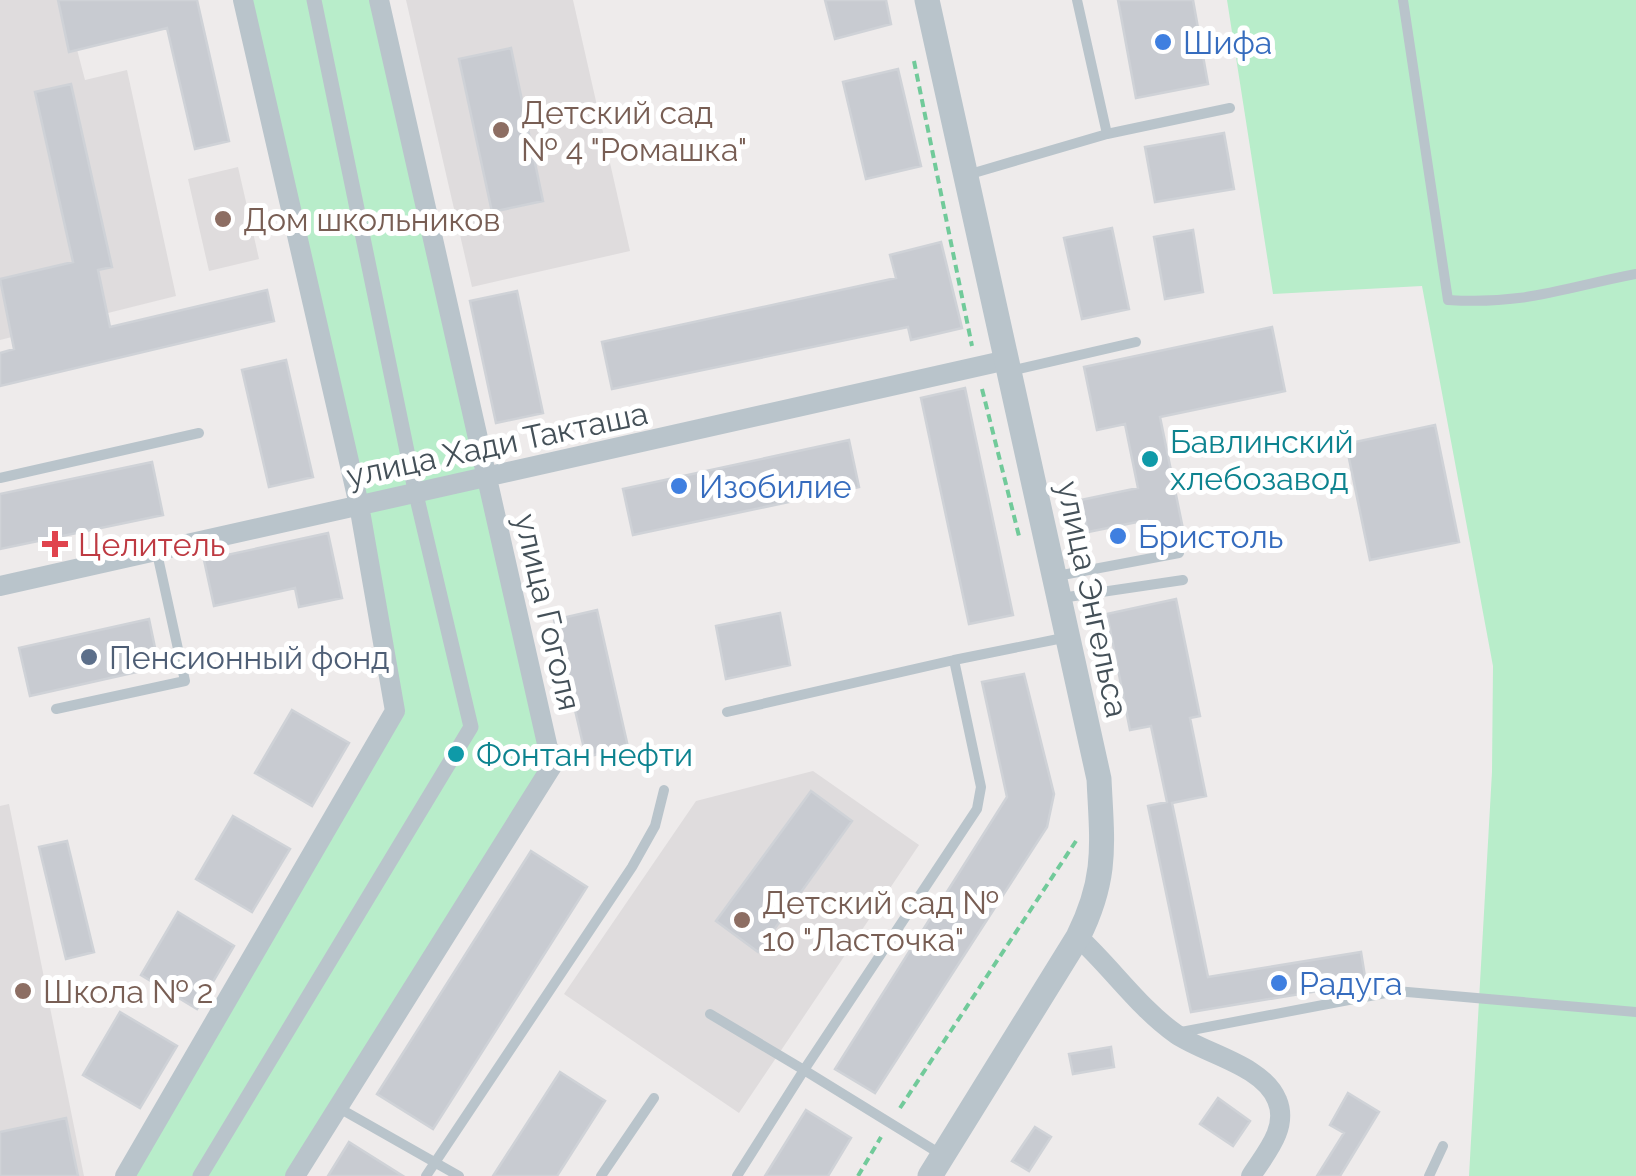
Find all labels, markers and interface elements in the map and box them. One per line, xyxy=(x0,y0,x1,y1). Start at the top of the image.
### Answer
place label: Шифа xyxy=(1183,24,1272,61)
marker: Шифа xyxy=(1152,31,1174,53)
place label: Детский сад № 4 "Ромашка" xyxy=(521,94,747,168)
marker: Детский сад № 4 "Ромашка" xyxy=(490,119,512,141)
place label: Дом школьников xyxy=(243,201,500,238)
marker: Дом школьников xyxy=(212,208,234,230)
street label: улица Хади Такташа xyxy=(343,394,651,494)
place label: Бавлинский хлебозавод xyxy=(1170,423,1354,497)
marker: Бавлинский хлебозавод xyxy=(1139,448,1161,470)
place label: Изобилие xyxy=(699,468,852,505)
marker: Изобилие xyxy=(668,475,690,497)
street label: улица Энгельса xyxy=(1050,477,1136,721)
street label: улица Гоголя xyxy=(507,510,589,714)
place label: Бристоль xyxy=(1138,518,1283,555)
marker: Бристоль xyxy=(1107,525,1129,547)
place label: Целитель xyxy=(78,526,225,563)
marker: Целитель xyxy=(42,531,68,557)
place label: Пенсионный фонд xyxy=(109,639,390,676)
marker: Пенсионный фонд xyxy=(78,646,100,668)
place label: Фонтан нефти xyxy=(476,736,693,773)
marker: Фонтан нефти xyxy=(445,743,467,765)
place label: Детский сад № 10 "Ласточка" xyxy=(762,884,999,958)
marker: Детский сад № 10 "Ласточка" xyxy=(731,909,753,931)
place label: Радуга xyxy=(1299,965,1402,1002)
marker: Радуга xyxy=(1268,972,1290,994)
place label: Школа № 2 xyxy=(43,973,213,1010)
marker: Школа № 2 xyxy=(12,980,34,1002)

